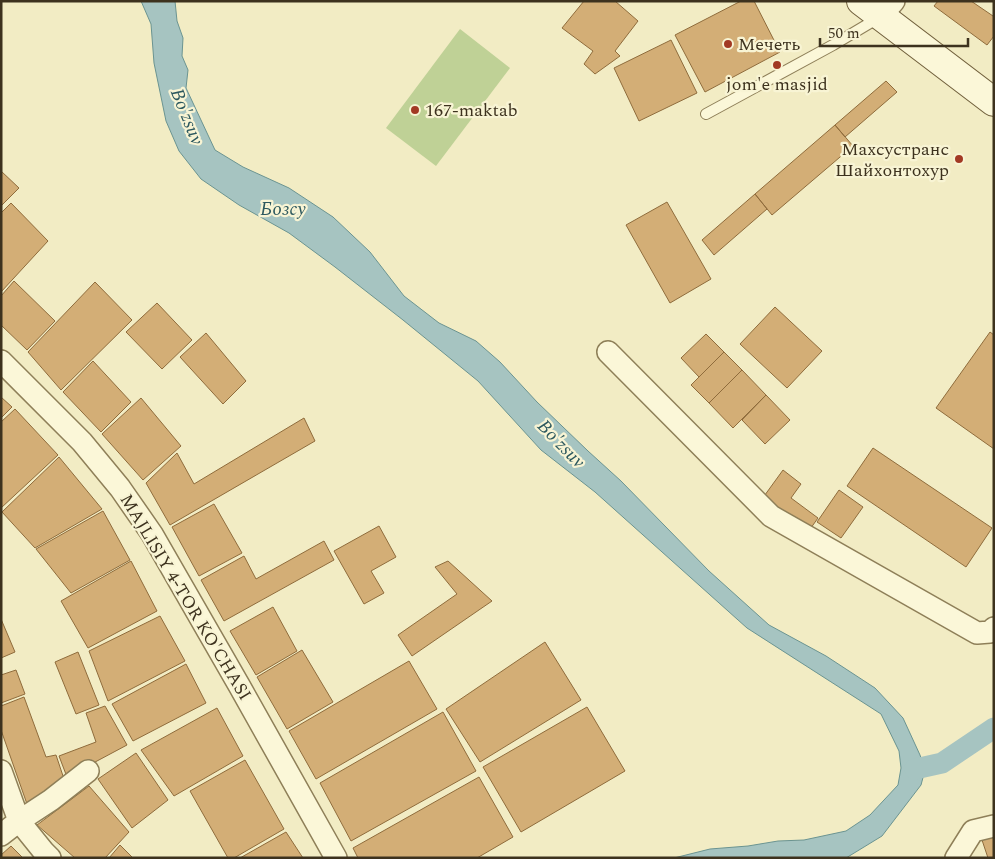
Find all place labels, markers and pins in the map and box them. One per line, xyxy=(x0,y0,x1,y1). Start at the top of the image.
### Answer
place label: Мечеть xyxy=(738,31,800,58)
marker: Мечеть xyxy=(722,38,734,50)
marker: jom'e masjid xyxy=(771,59,783,71)
place label: jom'e masjid xyxy=(726,71,828,98)
place label: 167-maktab xyxy=(425,97,518,124)
marker: 167-maktab xyxy=(409,104,421,116)
place label: Махсустранс Шайхонтохур xyxy=(835,136,949,184)
marker: Махсустранс Шайхонтохур xyxy=(953,153,965,165)

